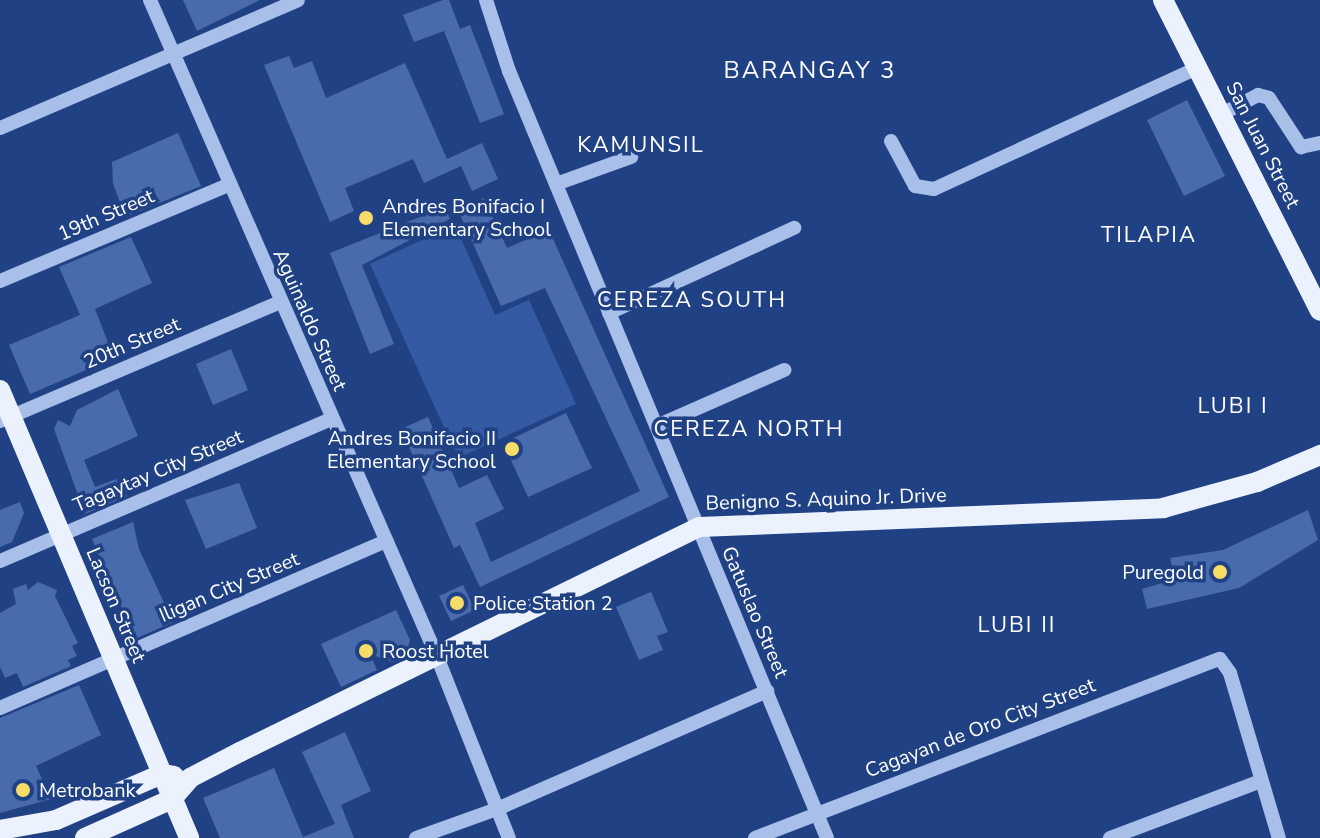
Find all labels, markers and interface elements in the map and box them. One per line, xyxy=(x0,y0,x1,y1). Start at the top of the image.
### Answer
district label: BARANGAY 3 xyxy=(724,57,896,85)
street label: San Juan Street xyxy=(1221,78,1305,212)
district label: KAMUNSIL xyxy=(577,133,705,159)
street label: 19th Street xyxy=(54,184,158,246)
place label: Andres Bonifacio I Elementary School xyxy=(382,194,551,241)
marker: Andres Bonifacio I Elementary School xyxy=(357,209,375,227)
district label: TILAPIA xyxy=(1101,223,1197,249)
street label: Aguinaldo Street xyxy=(268,246,352,394)
district label: CEREZA SOUTH xyxy=(597,288,787,314)
street label: 20th Street xyxy=(80,312,184,374)
district label: LUBI I xyxy=(1197,394,1269,420)
district label: CEREZA NORTH xyxy=(653,417,845,443)
street label: Tagaytay City Street xyxy=(70,424,246,518)
place label: Andres Bonifacio II Elementary School xyxy=(327,426,496,473)
marker: Andres Bonifacio II Elementary School xyxy=(503,440,521,458)
street label: Benigno S. Aquino Jr. Drive xyxy=(705,483,947,515)
street label: Gatuslao Street xyxy=(717,543,793,681)
street label: Lacson Street xyxy=(81,544,151,666)
street label: Iligan City Street xyxy=(155,547,303,627)
place label: Puregold xyxy=(1122,560,1204,584)
marker: Puregold xyxy=(1211,563,1229,581)
place label: Police Station 2 xyxy=(473,591,613,615)
marker: Police Station 2 xyxy=(448,594,466,612)
district label: LUBI II xyxy=(978,613,1056,639)
place label: Roost Hotel xyxy=(382,639,489,663)
marker: Roost Hotel xyxy=(357,642,375,660)
street label: Cagayan de Oro City Street xyxy=(862,673,1098,783)
place label: Metrobank xyxy=(39,778,136,802)
marker: Metrobank xyxy=(14,781,32,799)

